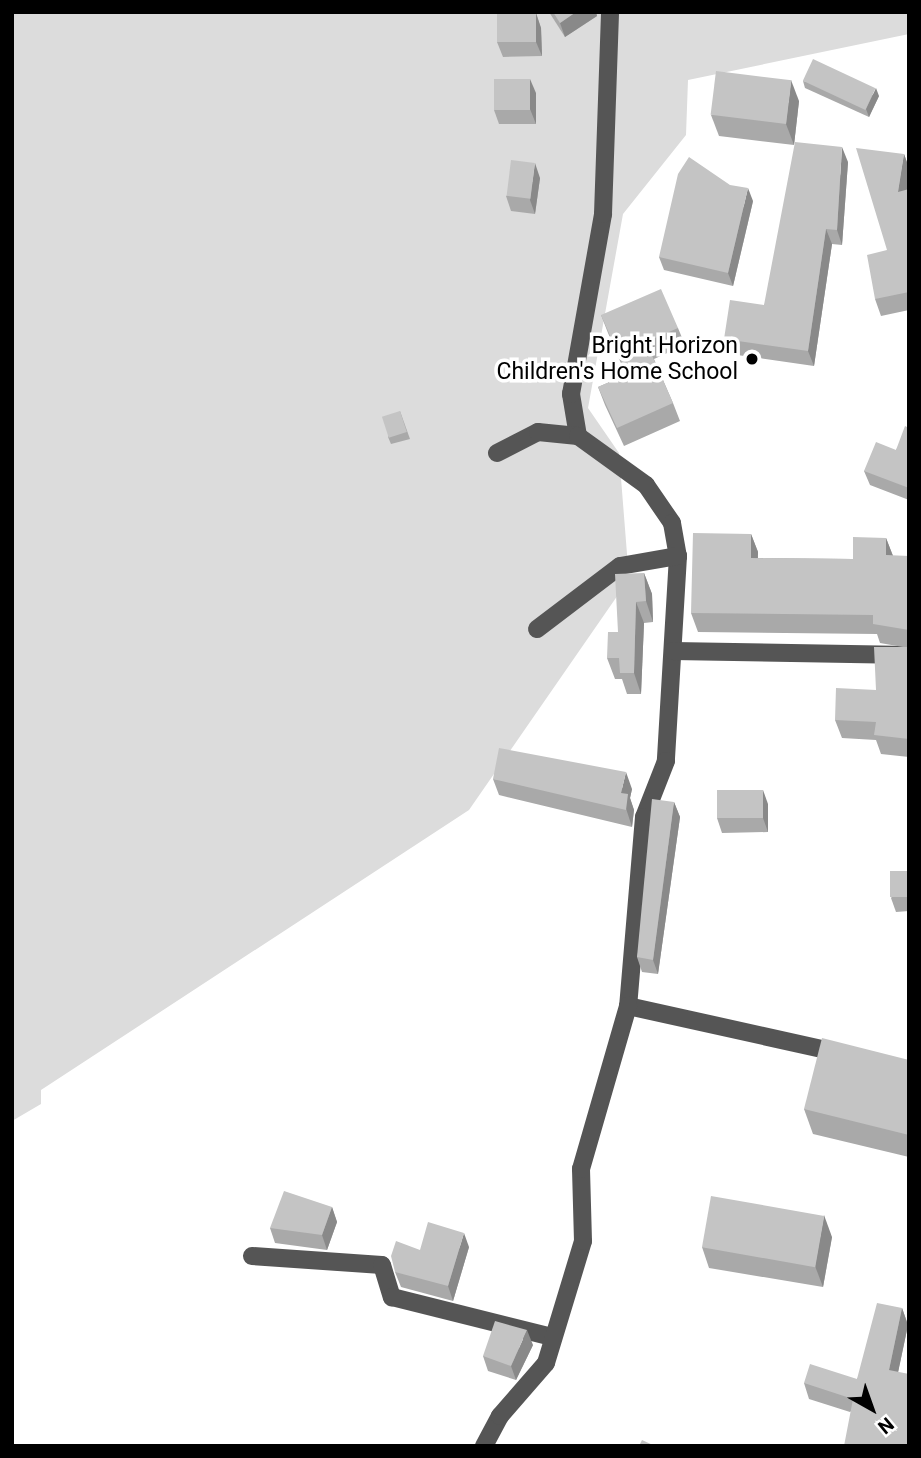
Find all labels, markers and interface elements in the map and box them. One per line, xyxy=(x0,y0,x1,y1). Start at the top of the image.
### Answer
place label: Bright Horizon Children's Home School xyxy=(496,332,738,386)
marker: Bright Horizon Children's Home School xyxy=(744,351,760,367)
north arrow xyxy=(837,1374,907,1444)
text: N xyxy=(873,1412,898,1439)

